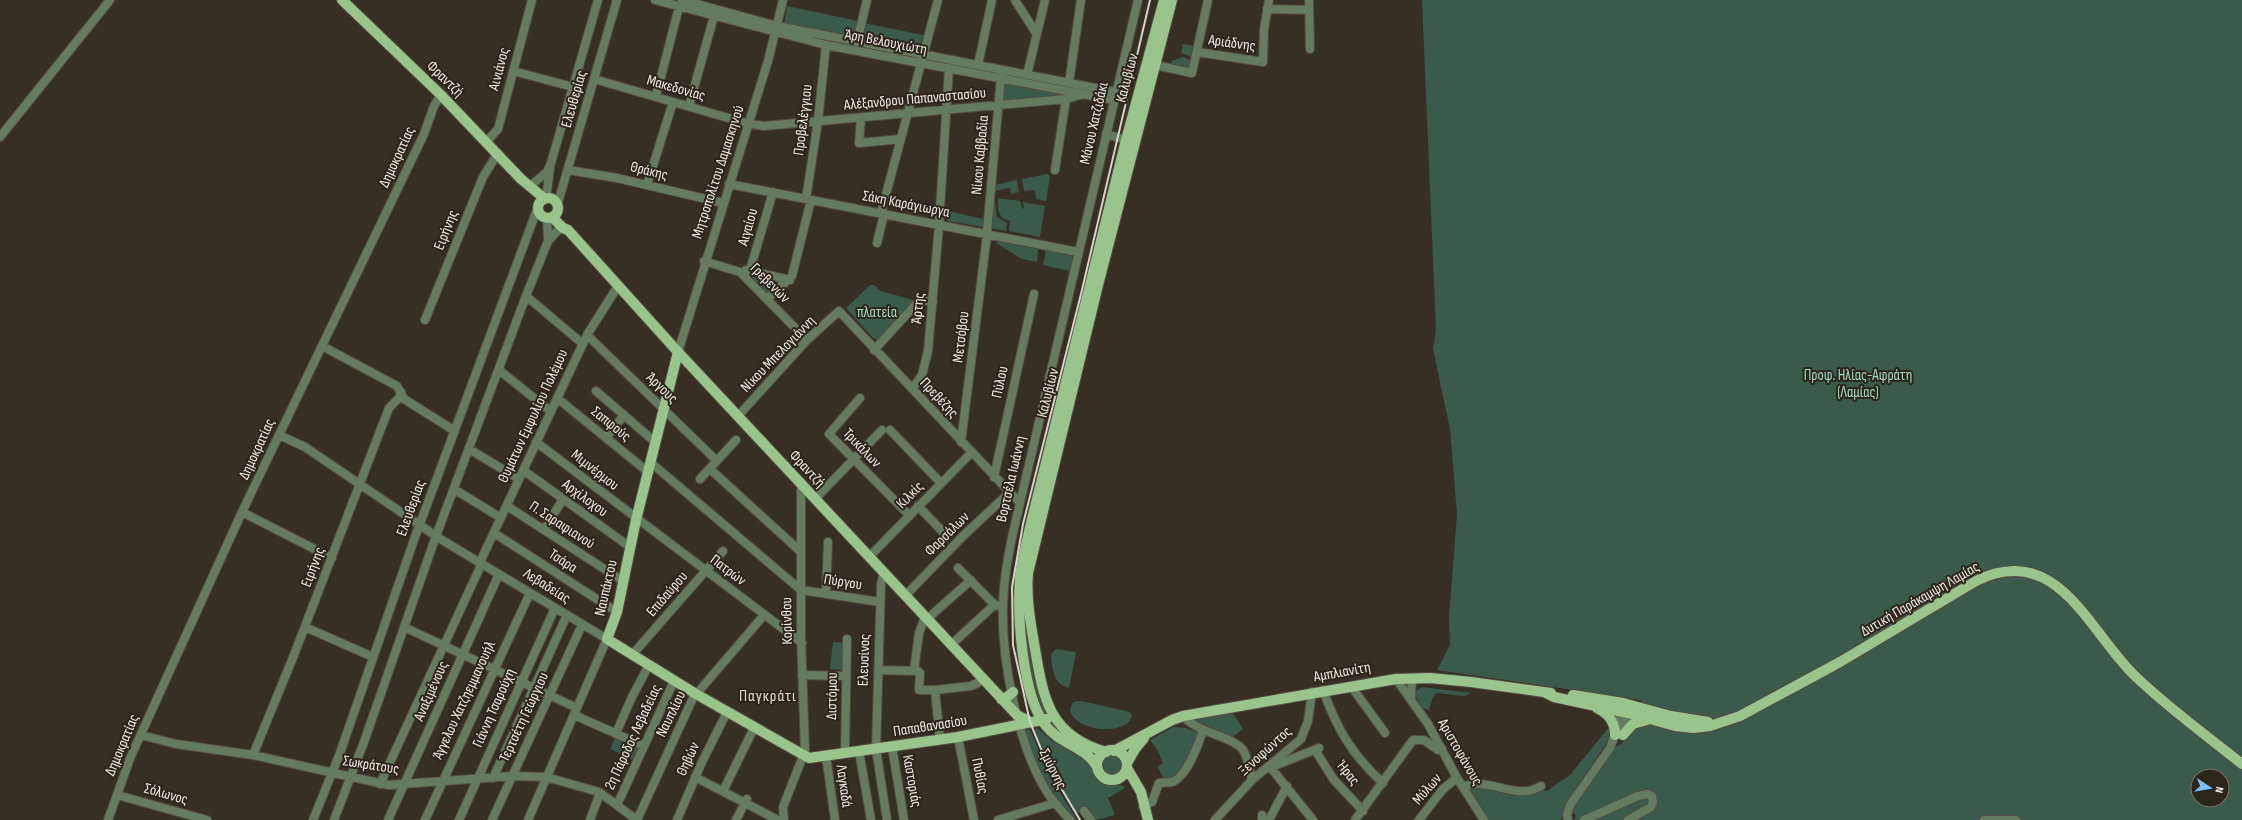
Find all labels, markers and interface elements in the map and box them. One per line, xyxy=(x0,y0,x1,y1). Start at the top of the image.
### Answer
street label: Άρη Βελουχιώτη xyxy=(843,25,929,59)
street label: Αριάδνης xyxy=(1206,30,1257,56)
street label: Αινιάνος xyxy=(484,45,514,93)
street label: Καλυβίων xyxy=(1111,51,1143,105)
street label: Φραντζή xyxy=(422,57,468,101)
street label: Ελευθερίας xyxy=(557,68,591,130)
street label: Μακεδονίας xyxy=(644,71,708,105)
street label: Μάνου Χατζιδάκι xyxy=(1075,80,1113,166)
street label: Προβελέγγιου xyxy=(789,83,817,157)
street label: Αλέξανδρου Παπαναστασίου xyxy=(842,83,987,115)
street label: Μητροπολίτου Δαμασκηνού xyxy=(687,103,749,241)
street label: Νίκου Καββαδία xyxy=(967,114,993,195)
street label: Δημοκρατίας xyxy=(375,123,419,191)
street label: Θράκης xyxy=(628,157,670,185)
street label: Σάκη Καράγιωργα xyxy=(861,186,952,222)
street label: Αιγαίου xyxy=(733,206,762,249)
street label: Ειρήνης xyxy=(429,207,463,253)
street label: Γρεβενών xyxy=(746,259,794,307)
street label: Άρτης xyxy=(907,291,929,324)
park label: πλατεία xyxy=(857,303,898,322)
street label: Μετσόβου xyxy=(948,310,974,364)
street label: Νίκου Μπελογιάννη xyxy=(737,312,819,396)
street label: Θυμάτων Εμφυλίου Πολέμου xyxy=(494,346,572,486)
street label: Πύλου xyxy=(987,364,1013,400)
street label: Καλυβίων xyxy=(1033,366,1063,420)
park label: Προφ. Ηλίας-Αφράτη (Λαμίας) xyxy=(1804,366,1912,402)
street label: Άργους xyxy=(642,368,682,408)
street label: Πρεβέζης xyxy=(915,374,963,422)
street label: Σαπφούς xyxy=(587,402,635,446)
street label: Δημοκρατίας xyxy=(235,415,279,483)
street label: Τρικάλων xyxy=(839,424,886,472)
street label: Βορτσέλα Ιωάννη xyxy=(992,434,1030,524)
street label: Μιμνέρμου xyxy=(567,445,623,495)
street label: Φραντζή xyxy=(785,446,829,492)
street label: Αρχίλοχου xyxy=(557,474,612,521)
street label: Ελευθερίας xyxy=(392,477,430,539)
street label: Κιλκίς xyxy=(892,477,928,513)
street label: Π. Σαραφιανού xyxy=(526,497,598,553)
street label: Φαρσάλων xyxy=(921,508,973,560)
street label: Ειρήνης xyxy=(297,544,329,590)
street label: Τσάρα xyxy=(545,545,581,578)
street label: Πατρών xyxy=(706,550,750,590)
street label: Δυτική Παράκαμψη Λαμίας xyxy=(1857,557,1983,641)
street label: Ναυπάκτου xyxy=(590,558,622,618)
street label: Λεβαδείας xyxy=(519,564,574,608)
street label: Επιδαύρου xyxy=(642,567,692,621)
street label: Πύργου xyxy=(822,570,864,594)
street label: Κορίνθου xyxy=(777,597,797,645)
street label: Ελευσίνος xyxy=(854,633,874,686)
street label: Άγγελου Χατζηεμμανουήλ xyxy=(428,638,500,762)
street label: Αναξιμένους xyxy=(409,658,453,725)
street label: Αμπλιανίτη xyxy=(1311,658,1372,687)
street label: Γιάννη Τσαρούχη xyxy=(468,666,520,750)
street label: Τερτσέτη Γεώργιου xyxy=(495,669,553,765)
street label: Διστόμου xyxy=(822,672,842,720)
street label: 2η Πάροδος Λεβαδείας xyxy=(600,681,666,793)
district label: Παγκράτι xyxy=(739,687,797,706)
street label: Ναυπλίου xyxy=(652,688,690,740)
street label: Δημοκρατίας xyxy=(101,711,143,779)
street label: Παπαθανασίου xyxy=(892,711,968,741)
street label: Αριστοφάνους xyxy=(1433,714,1487,789)
street label: Ξενοφώντος xyxy=(1234,722,1296,780)
street label: Θηβών xyxy=(672,739,704,779)
street label: Σμύρνης xyxy=(1035,745,1071,793)
street label: Σωκράτους xyxy=(341,751,401,779)
street label: Καστοριάς xyxy=(898,753,926,809)
street label: Πυθίας xyxy=(967,756,993,796)
street label: Ήρας xyxy=(1331,756,1364,790)
street label: Λαγκαδά xyxy=(831,763,856,809)
north arrow xyxy=(2190,768,2230,808)
street label: Μύλων xyxy=(1408,769,1446,809)
street label: Σόλωνος xyxy=(142,779,190,809)
text: N xyxy=(2212,786,2226,794)

